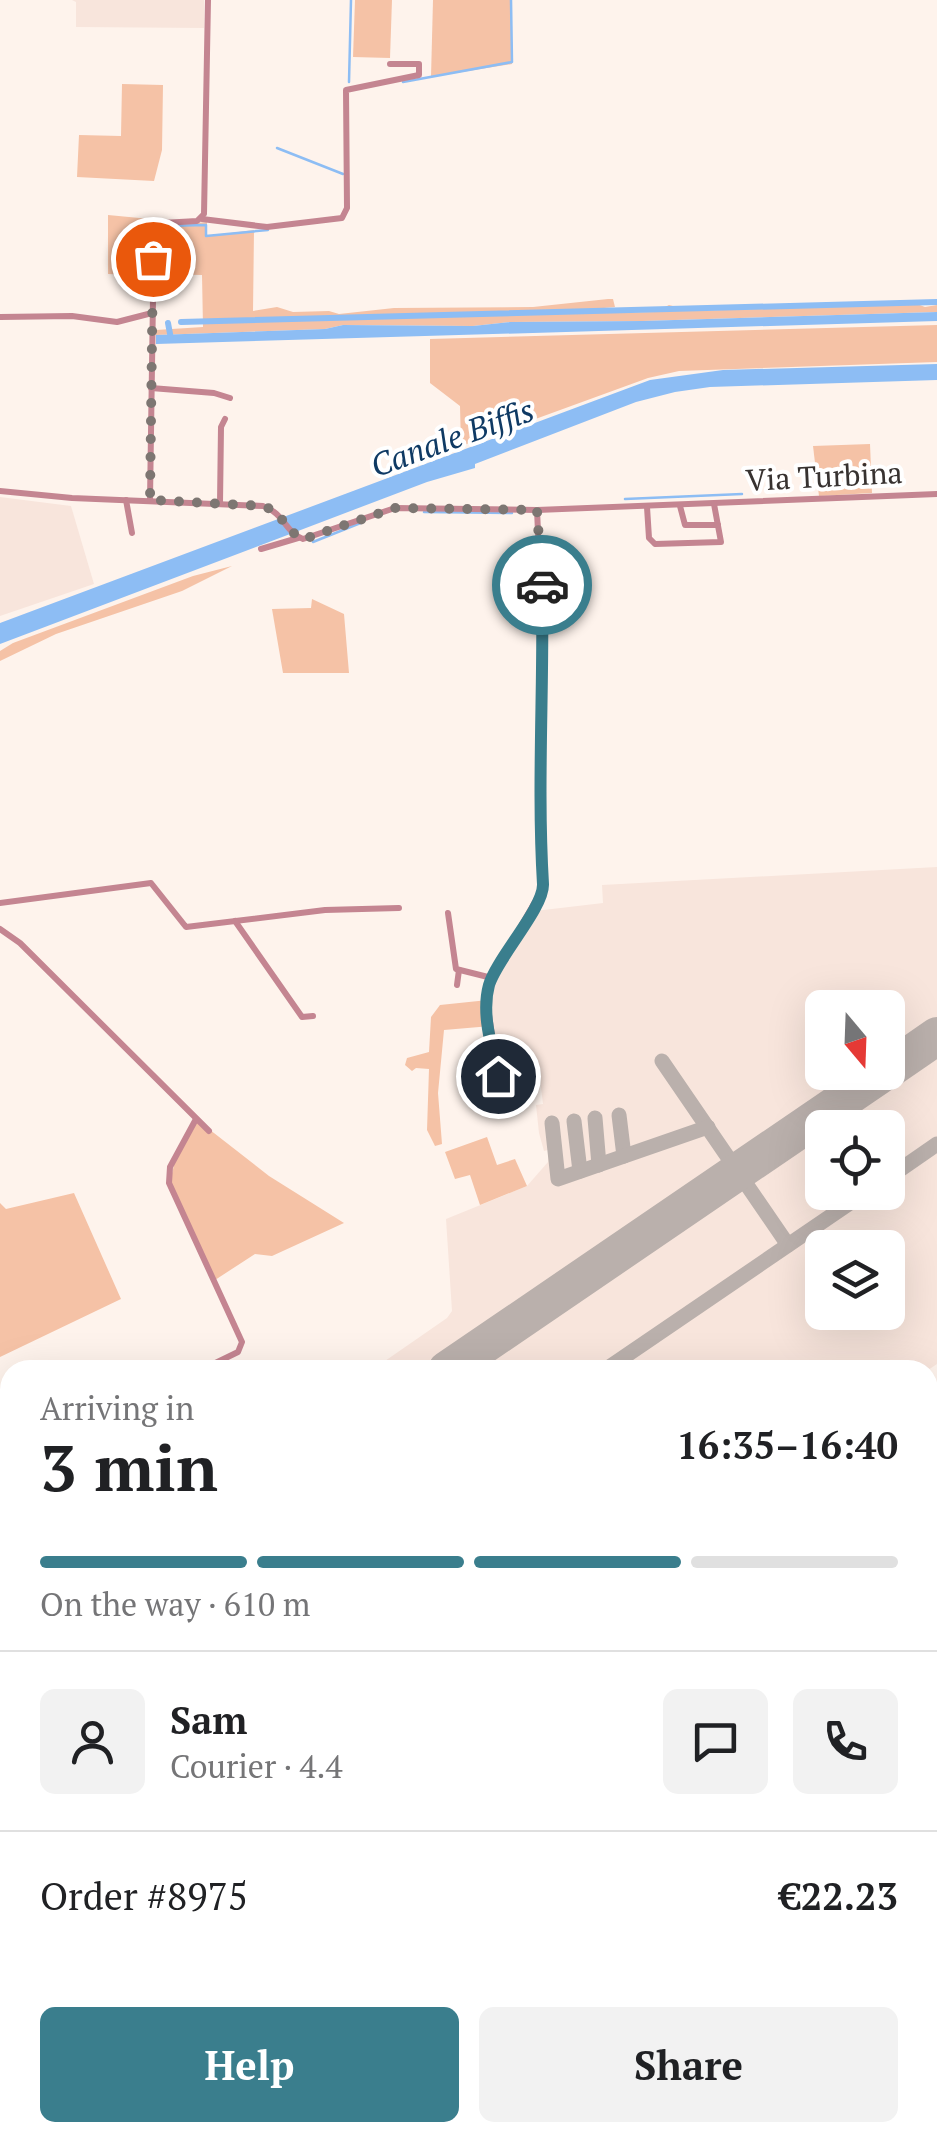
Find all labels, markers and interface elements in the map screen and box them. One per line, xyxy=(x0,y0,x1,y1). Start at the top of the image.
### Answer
pin xyxy=(111,217,196,302)
icon: bag xyxy=(126,232,181,287)
water label: Canale Biffis xyxy=(365,388,539,486)
street label: Via Turbina xyxy=(745,452,903,500)
courier xyxy=(492,535,592,635)
icon: car xyxy=(515,558,570,613)
north arrow xyxy=(805,990,905,1090)
map controls xyxy=(805,990,905,1330)
pin xyxy=(456,1034,541,1119)
icon: home xyxy=(471,1049,526,1104)
button: locate xyxy=(805,1110,905,1210)
button: layers xyxy=(805,1230,905,1330)
text: Arriving in xyxy=(40,1387,194,1429)
text: 16:35–16:40 xyxy=(676,1420,898,1470)
text: 3 min xyxy=(40,1423,218,1510)
text: On the way · 610 m xyxy=(40,1583,310,1625)
button: person xyxy=(40,1689,145,1794)
button: chat xyxy=(663,1689,768,1794)
button: phone xyxy=(793,1689,898,1794)
text: Sam xyxy=(170,1695,247,1745)
text: Courier · 4.4 xyxy=(170,1745,342,1787)
text: Order #8975 xyxy=(40,1871,248,1921)
text: €22.23 xyxy=(779,1871,898,1921)
button: Help xyxy=(40,2007,459,2122)
button: Share xyxy=(479,2007,898,2122)

